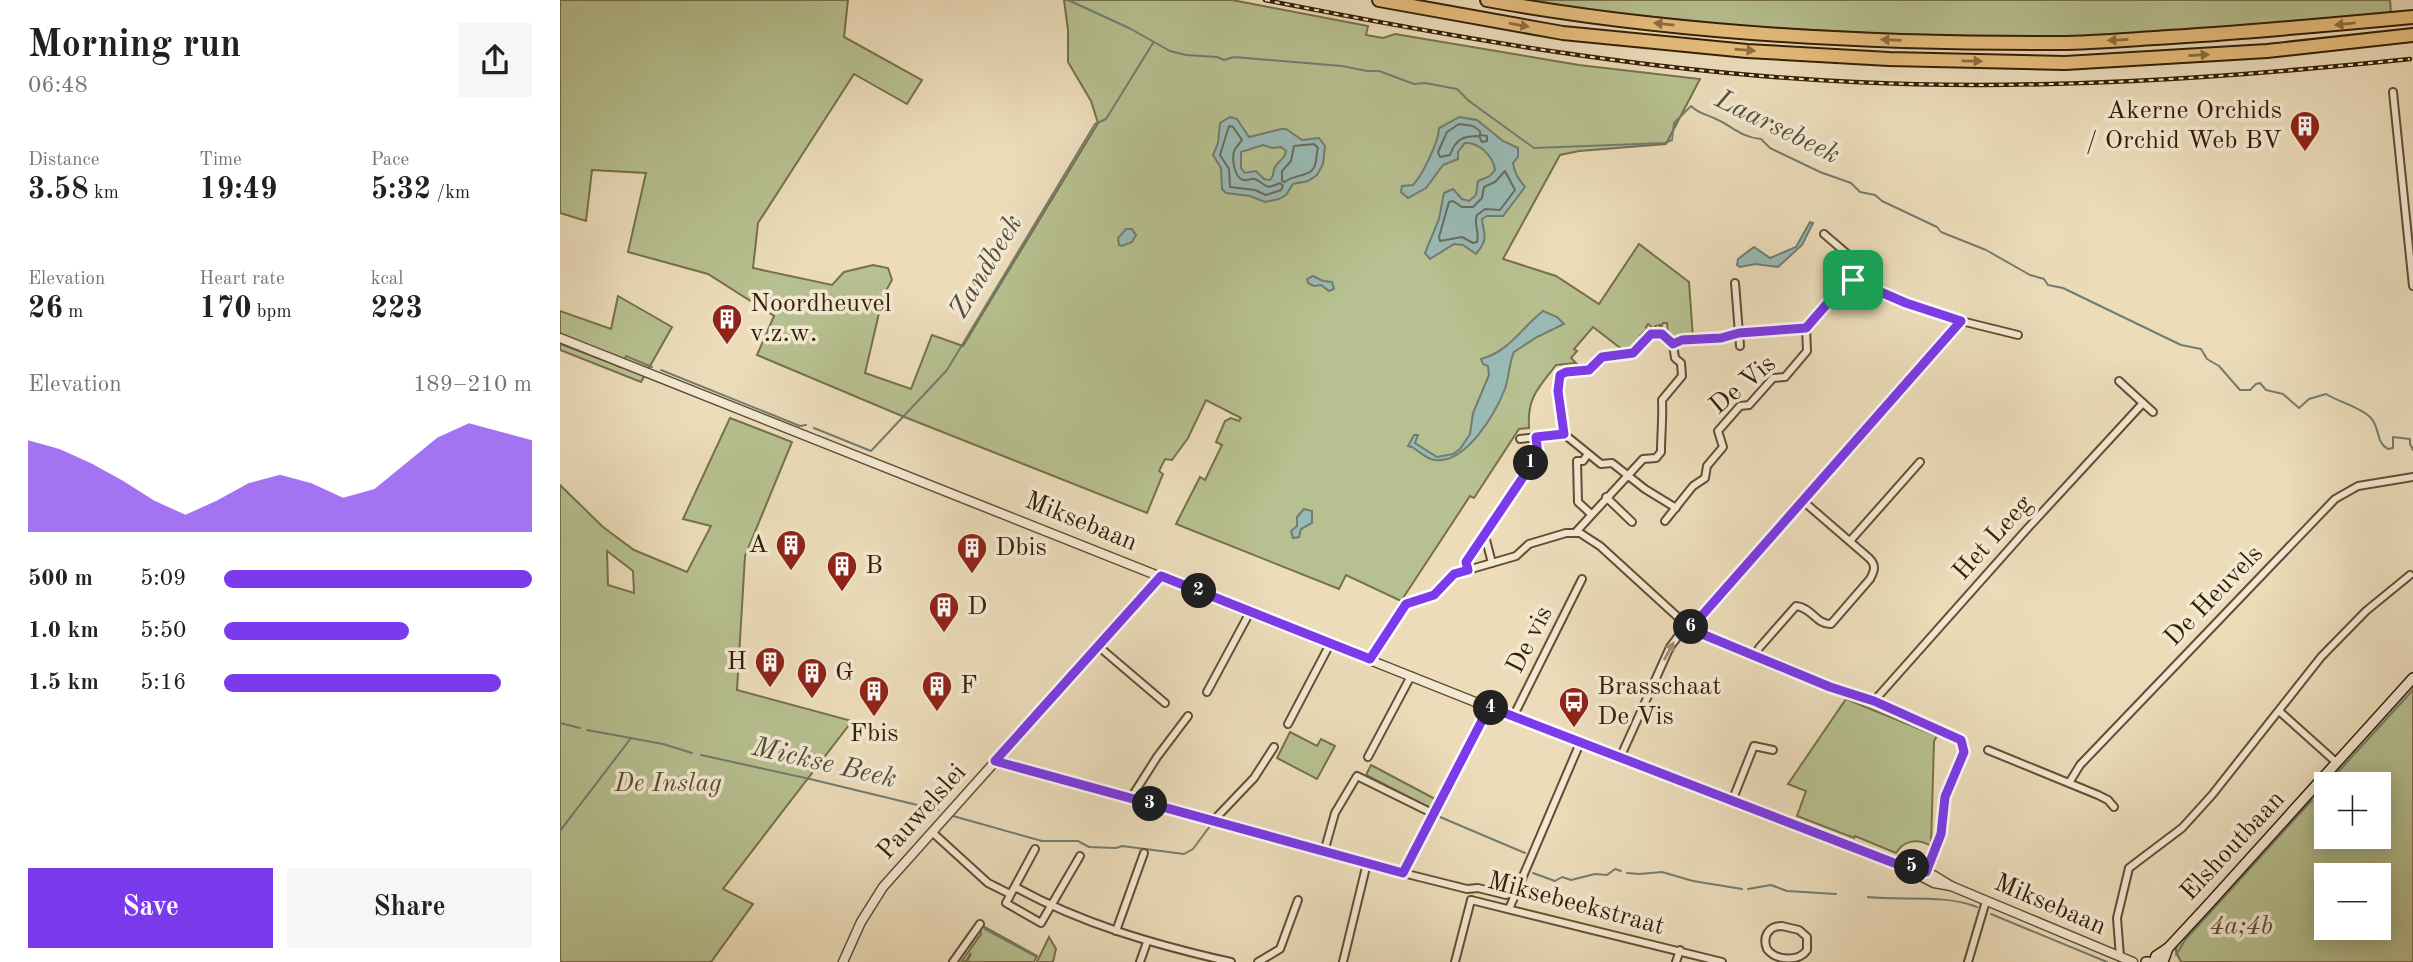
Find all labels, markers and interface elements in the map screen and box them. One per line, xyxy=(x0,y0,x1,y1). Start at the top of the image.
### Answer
one-way arrow xyxy=(1653,18,1675,29)
one-way arrow xyxy=(2334,18,2356,29)
one-way arrow xyxy=(1508,20,1530,31)
button: share xyxy=(458,23,532,97)
text: Morning run xyxy=(28,27,241,65)
one-way arrow xyxy=(1880,34,1902,45)
one-way arrow xyxy=(2107,35,2129,46)
one-way arrow xyxy=(1734,45,1756,56)
one-way arrow xyxy=(2189,49,2211,60)
one-way arrow xyxy=(1961,55,1983,67)
text: 06:48 xyxy=(28,74,88,97)
water label: Laarsebeek xyxy=(1710,86,1844,170)
place label: Akerne Orchids / Orchid Web BV xyxy=(2086,98,2282,154)
building icon: Akerne Orchids / Orchid Web BV xyxy=(2288,109,2322,153)
text: Distance xyxy=(28,151,100,170)
text: Time xyxy=(199,151,242,170)
text: Pace xyxy=(371,151,409,170)
text: 3.58 xyxy=(28,175,89,205)
text: 19:49 xyxy=(199,175,277,205)
text: 5:32 xyxy=(371,175,431,205)
text: km xyxy=(89,184,119,203)
text: /km xyxy=(431,184,470,203)
water label: Zandbeek xyxy=(945,210,1029,324)
pin xyxy=(1823,250,1883,310)
icon: arrive xyxy=(1834,261,1872,299)
text: Elevation xyxy=(28,270,105,289)
text: Heart rate xyxy=(199,270,285,289)
text: kcal xyxy=(371,270,403,289)
place label: Noordheuvel v.z.w. xyxy=(750,291,892,347)
text: 26 xyxy=(28,294,63,324)
text: 170 xyxy=(199,294,252,324)
text: 223 xyxy=(371,294,423,324)
building icon: Noordheuvel v.z.w. xyxy=(710,302,744,346)
text: m xyxy=(63,303,83,322)
text: bpm xyxy=(252,303,292,322)
street label: De Vis xyxy=(1705,350,1781,420)
text: Elevation xyxy=(28,373,122,396)
text: 189–210 m xyxy=(413,373,532,396)
pin: 1 xyxy=(1514,446,1548,480)
text: 1 xyxy=(1525,453,1536,472)
street label: Miksebaan xyxy=(1021,488,1141,556)
street label: Het Leeg xyxy=(1948,491,2038,585)
building icon: A xyxy=(774,528,808,572)
building icon: Dbis xyxy=(955,531,989,575)
place label: A xyxy=(748,532,768,558)
place label: Dbis xyxy=(995,535,1047,561)
street label: De Heuvels xyxy=(2160,541,2268,651)
building icon: B xyxy=(825,549,859,593)
place label: B xyxy=(865,553,883,579)
text: 500 m xyxy=(28,567,93,590)
text: 5:09 xyxy=(140,567,186,590)
pin: 2 xyxy=(1182,574,1216,608)
text: 2 xyxy=(1193,581,1204,600)
building icon: D xyxy=(927,590,961,634)
place label: D xyxy=(967,594,987,620)
street label: De vis xyxy=(1502,602,1558,678)
pin: 6 xyxy=(1674,610,1708,644)
text: 6 xyxy=(1685,617,1696,636)
text: 1.0 km xyxy=(28,619,99,642)
text: 5:50 xyxy=(140,619,186,642)
one-way arrow xyxy=(1663,642,1675,661)
building icon: H xyxy=(753,645,787,689)
place label: H xyxy=(727,649,747,675)
building icon: G xyxy=(795,656,829,700)
place label: G xyxy=(835,660,854,686)
building icon: F xyxy=(920,669,954,713)
text: 1.5 km xyxy=(28,671,99,694)
text: 5:16 xyxy=(140,671,186,694)
place label: F xyxy=(960,673,978,699)
building icon: Fbis xyxy=(857,674,891,718)
place label: Brasschaat De Vis xyxy=(1597,674,1721,730)
bus stop icon: Brasschaat De Vis xyxy=(1557,685,1591,729)
pin: 4 xyxy=(1474,690,1508,726)
text: 4 xyxy=(1485,698,1496,717)
place label: Fbis xyxy=(849,721,899,747)
water label: Mickse Beek xyxy=(748,734,899,794)
street label: Pauwelslei xyxy=(873,759,971,865)
park label: De Inslag xyxy=(613,771,722,797)
map controls xyxy=(2314,772,2391,940)
button: + xyxy=(2314,772,2391,849)
pin: 3 xyxy=(1132,786,1168,822)
street label: Elshoutbaan xyxy=(2176,786,2290,906)
text: 3 xyxy=(1144,794,1155,813)
pin: 5 xyxy=(1894,850,1930,884)
text: 5 xyxy=(1906,857,1917,876)
button: − xyxy=(2314,863,2391,940)
button: Save xyxy=(28,868,273,948)
button: Share xyxy=(287,868,532,948)
street label: Miksebeekstraat xyxy=(1485,868,1667,940)
street label: Miksebaan xyxy=(1990,870,2110,940)
park label: 4a;4b xyxy=(2209,914,2273,940)

